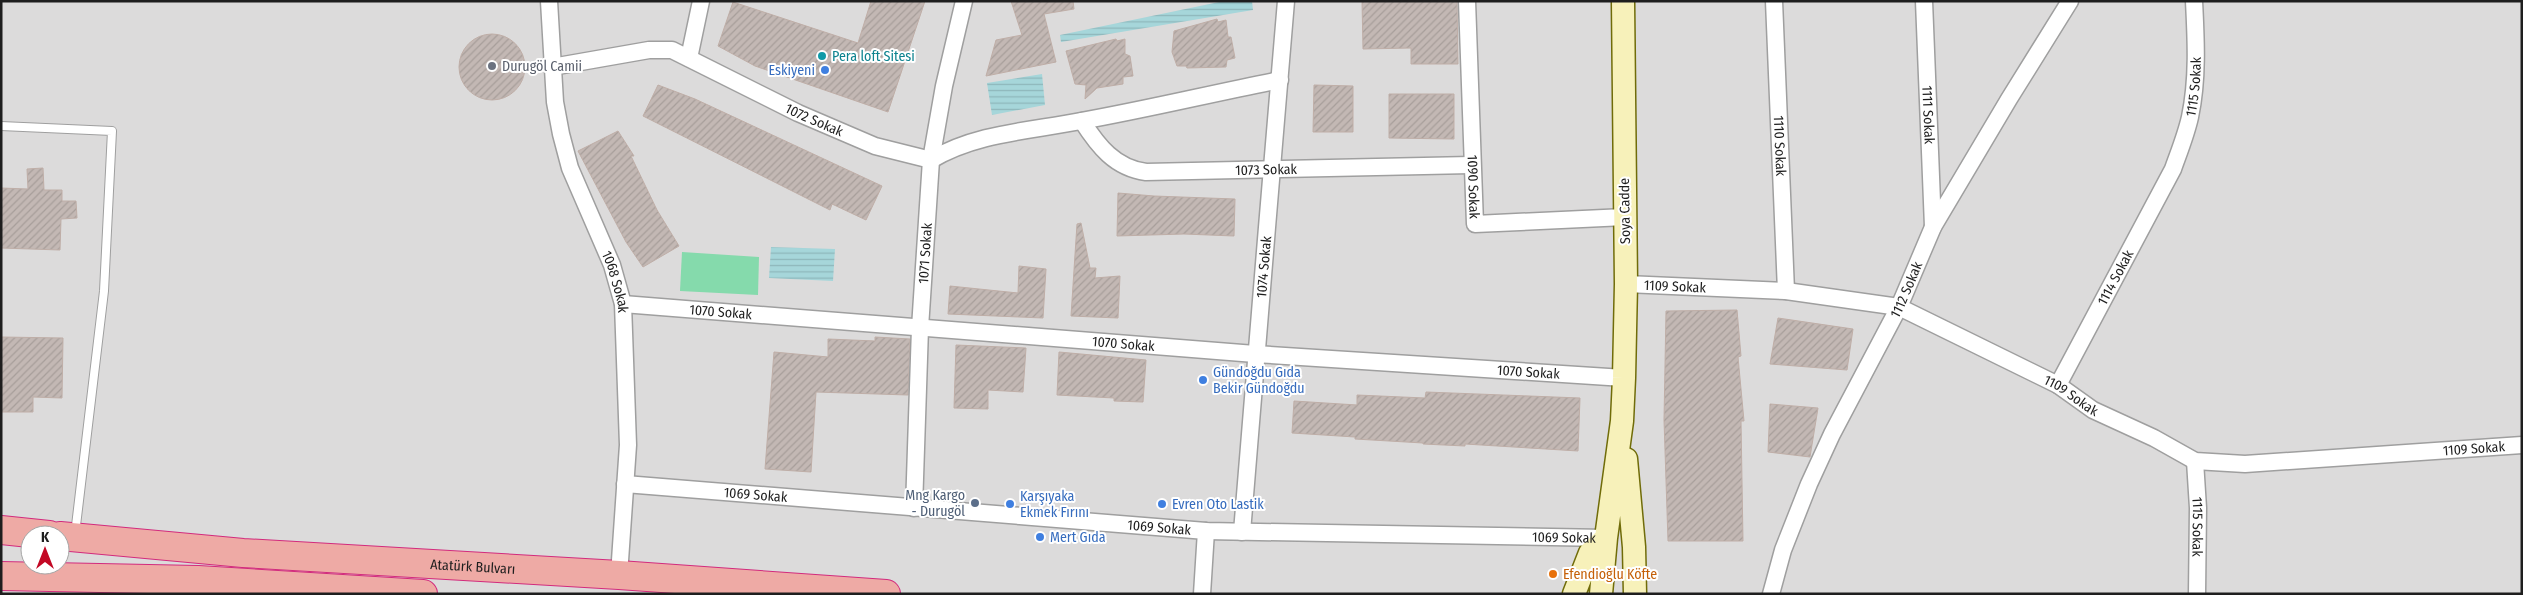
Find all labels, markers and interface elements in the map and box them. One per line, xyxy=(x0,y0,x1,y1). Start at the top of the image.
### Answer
place label: Pera loft Sitesi xyxy=(832,48,915,65)
marker: Pera loft Sitesi xyxy=(816,50,828,62)
street label: 1115 Sokak xyxy=(2182,56,2204,118)
place label: Durugöl Camii xyxy=(502,58,582,75)
marker: Durugöl Camii xyxy=(486,60,498,72)
place label: Eskiyeni xyxy=(768,62,815,79)
marker: Eskiyeni xyxy=(819,64,831,76)
street label: 1111 Sokak xyxy=(1919,85,1938,145)
street label: 1072 Sokak xyxy=(782,100,846,140)
street label: 1110 Sokak xyxy=(1770,115,1790,177)
street label: 1090 Sokak xyxy=(1464,155,1483,220)
street label: 1073 Sokak xyxy=(1235,160,1298,179)
street label: Soya Cadde xyxy=(1616,178,1634,244)
street label: 1071 Sokak xyxy=(914,222,935,284)
street label: 1074 Sokak xyxy=(1252,235,1275,298)
street label: 1114 Sokak xyxy=(2094,246,2137,308)
street label: 1068 Sokak xyxy=(598,248,632,314)
street label: 1112 Sokak xyxy=(1886,259,1926,321)
street label: 1109 Sokak xyxy=(1644,276,1707,296)
street label: 1070 Sokak xyxy=(689,301,753,323)
street label: 1070 Sokak xyxy=(1092,333,1156,355)
street label: 1070 Sokak xyxy=(1497,361,1561,382)
place label: Gündoğdu Gıda Bekir Gündoğdu xyxy=(1213,364,1305,397)
street label: 1109 Sokak xyxy=(2041,371,2101,420)
marker: Gündoğdu Gıda Bekir Gündoğdu xyxy=(1197,374,1209,386)
street label: 1109 Sokak xyxy=(2442,438,2506,459)
street label: 1069 Sokak xyxy=(723,484,788,506)
place label: Mng Kargo - Durugöl xyxy=(905,487,965,520)
place label: Karşıyaka Ekmek Fırını xyxy=(1020,488,1089,521)
place label: Evren Oto Lastik xyxy=(1172,496,1264,513)
street label: 1115 Sokak xyxy=(2189,496,2207,557)
marker: Mng Kargo - Durugöl xyxy=(969,497,981,509)
marker: Karşıyaka Ekmek Fırını xyxy=(1004,498,1016,510)
marker: Evren Oto Lastik xyxy=(1156,498,1168,510)
street label: 1069 Sokak xyxy=(1127,516,1192,538)
north arrow xyxy=(20,525,70,575)
street label: 1069 Sokak xyxy=(1532,528,1597,546)
text: K xyxy=(41,529,50,546)
place label: Mert Gıda xyxy=(1050,529,1106,546)
marker: Mert Gıda xyxy=(1034,531,1046,543)
street label: Atatürk Bulvarı xyxy=(430,555,516,577)
place label: Efendioğlu Köfte xyxy=(1563,566,1657,583)
marker: Efendioğlu Köfte xyxy=(1547,568,1559,580)

